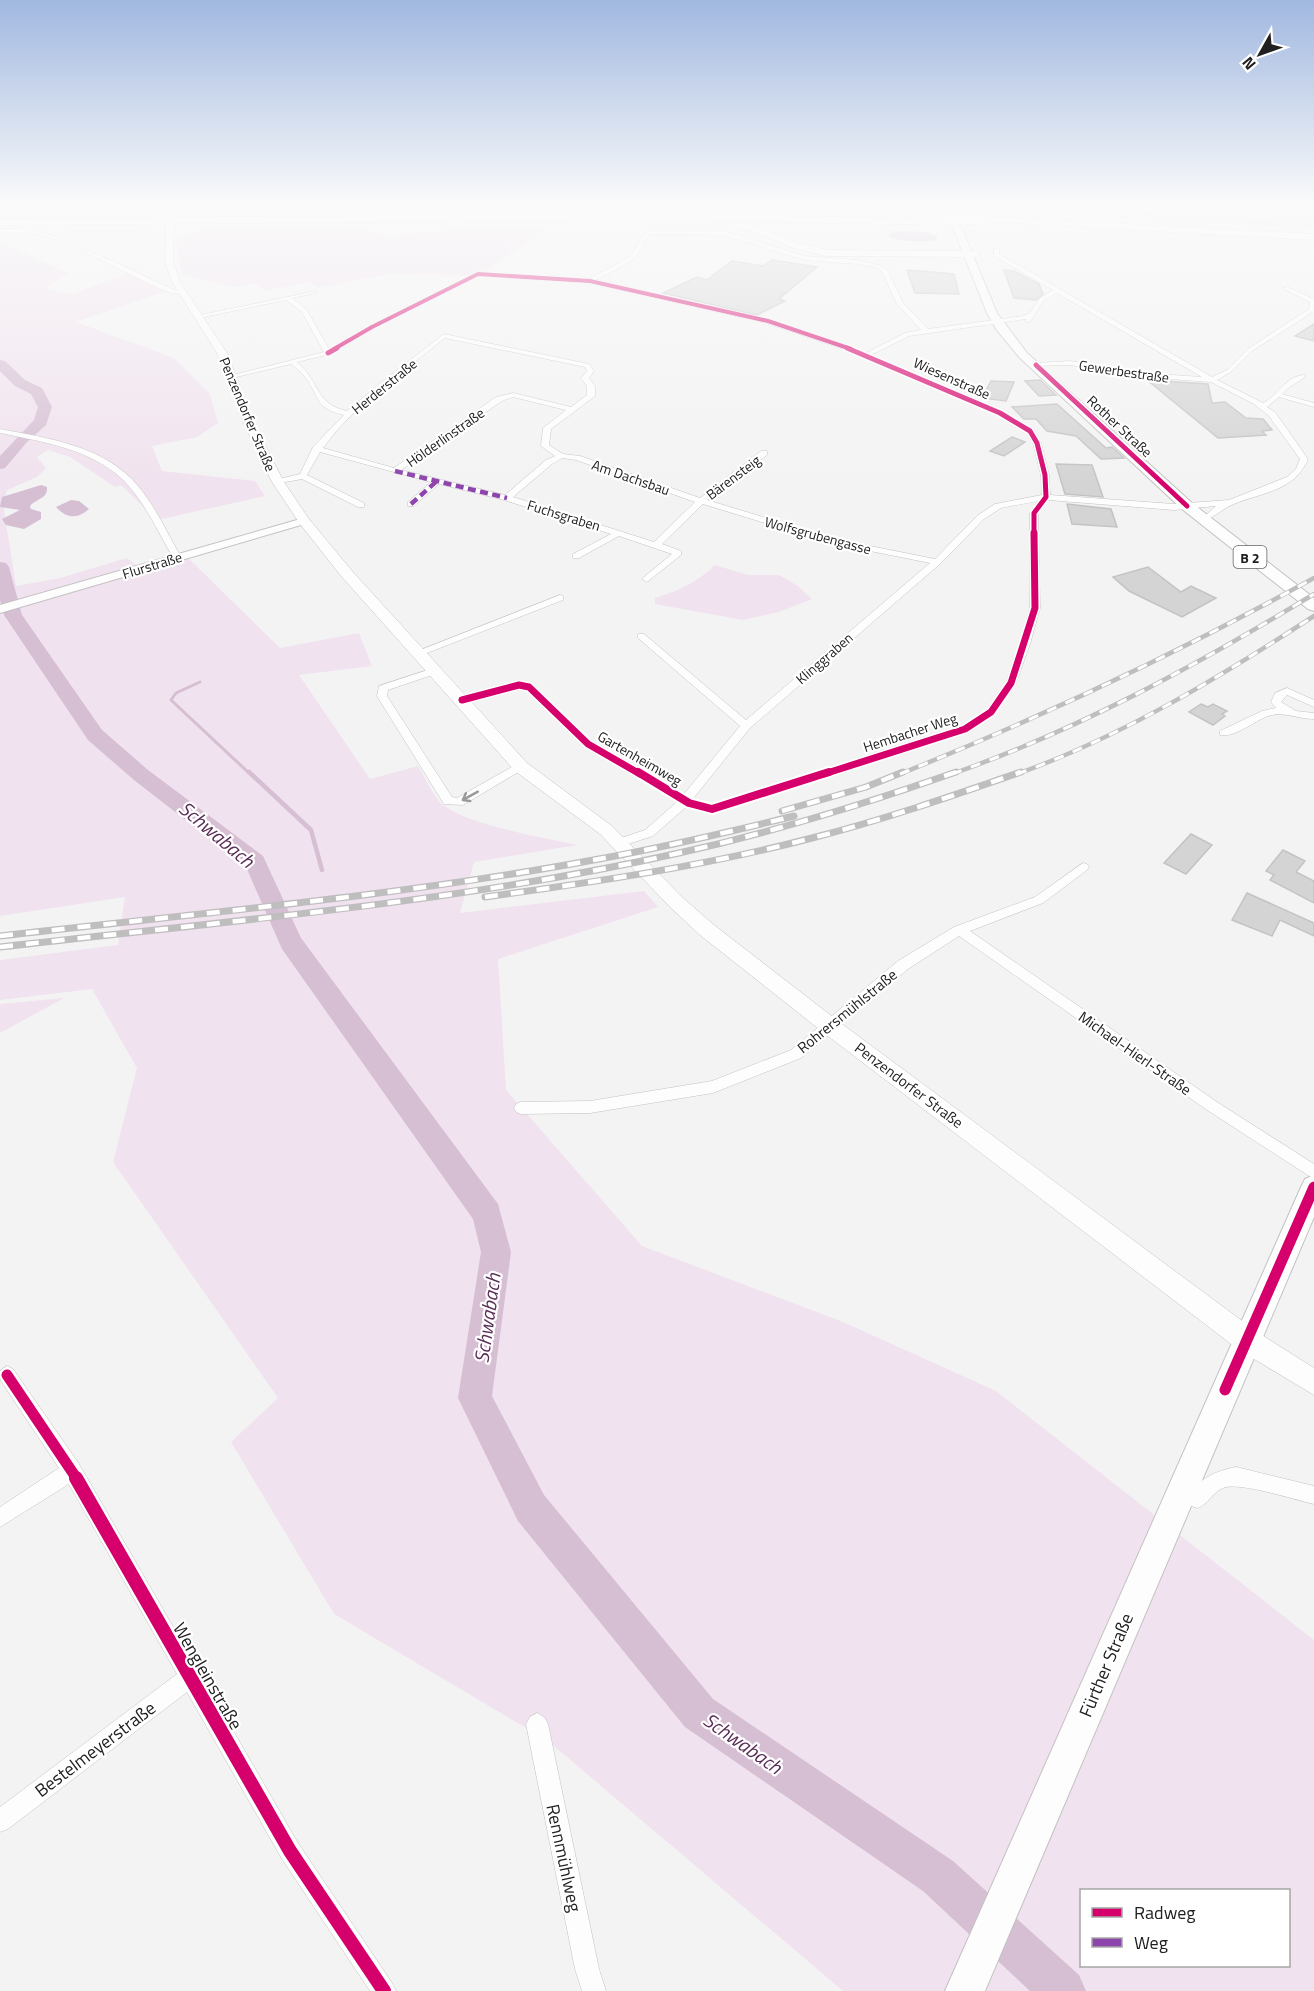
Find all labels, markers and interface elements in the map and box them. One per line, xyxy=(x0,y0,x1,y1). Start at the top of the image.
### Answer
north arrow xyxy=(1230,24,1290,84)
text: N xyxy=(1236,52,1261,76)
street label: Wiesenstraße xyxy=(910,352,994,404)
street label: Herderstraße xyxy=(347,353,421,419)
street label: Penzendorfer Straße xyxy=(214,354,282,474)
street label: Gewerbestraße xyxy=(1077,354,1171,388)
street label: Rother Straße xyxy=(1083,390,1157,462)
street label: Hölderlinstraße xyxy=(401,402,489,472)
street label: Bärensteig xyxy=(701,449,765,505)
street label: Am Dachsbau xyxy=(589,454,673,500)
street label: Fuchsgraben xyxy=(525,494,603,536)
street label: Wolfsgrubengasse xyxy=(762,511,874,559)
street label: Flurstraße xyxy=(120,546,184,584)
road number: B 2 xyxy=(1234,546,1266,568)
street label: Klinggraben xyxy=(791,627,857,689)
street label: Hembacher Weg xyxy=(860,707,960,757)
street label: Gartenheimweg xyxy=(594,725,686,791)
one-way arrow xyxy=(462,790,479,802)
water label: Schwabach xyxy=(172,793,262,876)
street label: Rohrersmühlstraße xyxy=(792,963,902,1059)
street label: Michael-Hierl-Straße xyxy=(1074,1005,1196,1101)
street label: Penzendorfer Straße xyxy=(850,1036,968,1134)
water label: Schwabach xyxy=(465,1270,509,1365)
street label: Fürther Straße xyxy=(1072,1609,1140,1721)
street label: Wengleinstraße xyxy=(166,1617,250,1735)
street label: Bestelmeyerstraße xyxy=(29,1694,161,1804)
water label: Schwabach xyxy=(697,1704,790,1782)
street label: Rennmühlweg xyxy=(539,1802,589,1914)
legend xyxy=(1080,1889,1290,1967)
text: Radweg xyxy=(1134,1899,1196,1926)
text: Weg xyxy=(1134,1929,1168,1956)

